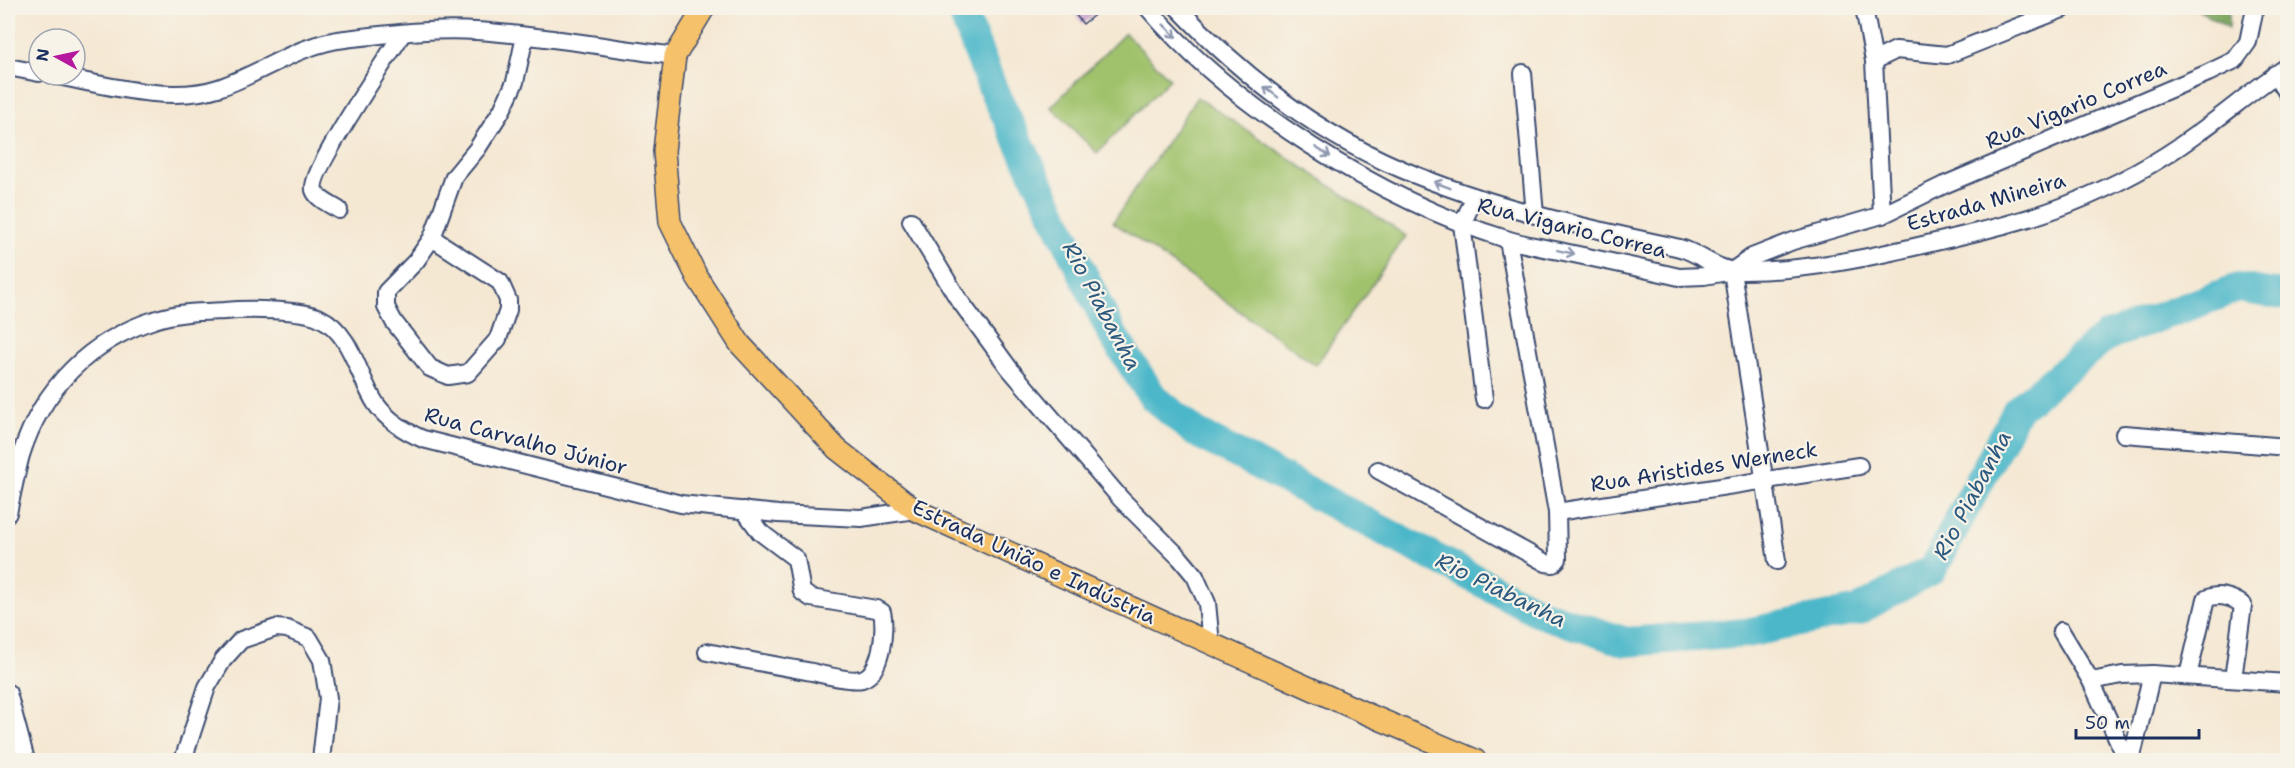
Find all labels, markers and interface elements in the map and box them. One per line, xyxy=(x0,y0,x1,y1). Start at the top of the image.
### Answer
one-way arrow xyxy=(1162,24,1177,39)
north arrow xyxy=(27,27,87,87)
text: N xyxy=(31,47,54,63)
street label: Rua Vigario Correa xyxy=(1981,54,2171,156)
one-way arrow xyxy=(1264,86,1280,99)
one-way arrow xyxy=(1314,146,1331,158)
street label: Estrada Mineira xyxy=(1903,166,2069,238)
one-way arrow xyxy=(1433,178,1452,189)
street label: Rua Vigario Correa xyxy=(1475,191,1669,265)
water label: Rio Piabanha xyxy=(1056,236,1148,376)
one-way arrow xyxy=(1555,247,1575,258)
street label: Rua Carvalho Júnior xyxy=(421,400,631,482)
water label: Rio Piabanha xyxy=(1926,425,2018,565)
street label: Rua Aristides Werneck xyxy=(1589,435,1819,499)
street label: Estrada União e Indústria xyxy=(907,493,1161,631)
water label: Rio Piabanha xyxy=(1431,546,1571,634)
scale bar xyxy=(2076,702,2199,740)
text: 50 m xyxy=(2085,711,2130,735)

